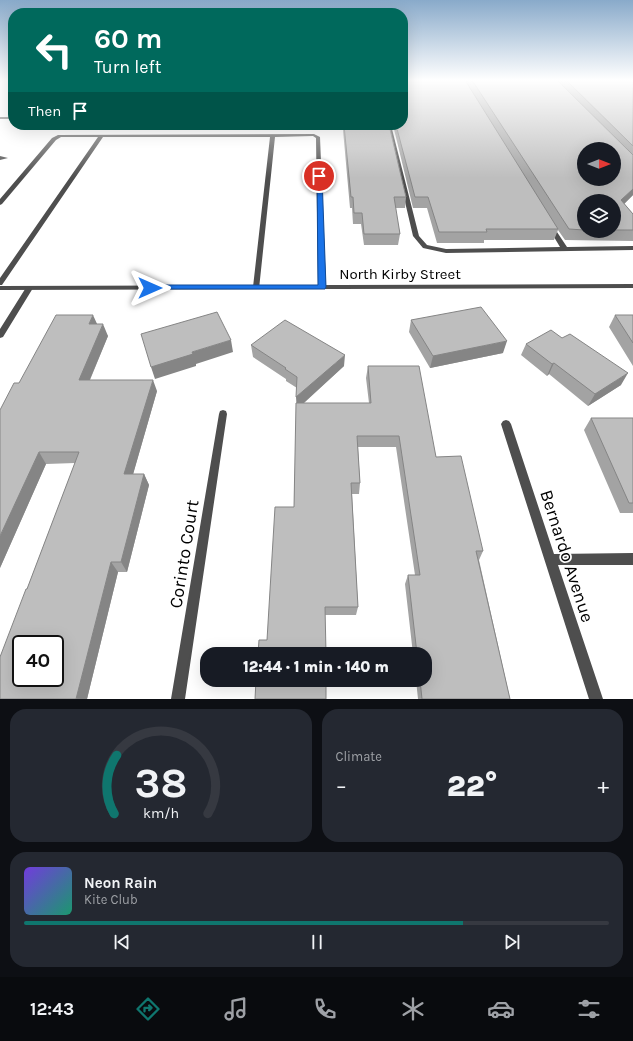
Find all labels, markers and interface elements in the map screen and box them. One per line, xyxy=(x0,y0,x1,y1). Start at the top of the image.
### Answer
text: 60 m xyxy=(94,22,162,55)
icon: left xyxy=(28,24,80,76)
text: Turn left xyxy=(94,56,162,78)
icon: arrive xyxy=(69,100,91,122)
text: Then xyxy=(28,102,61,120)
north arrow xyxy=(577,142,621,186)
map controls xyxy=(577,142,621,238)
pin xyxy=(302,159,336,193)
icon: arrive xyxy=(308,165,330,187)
button: layers xyxy=(577,194,621,238)
street label: North Kirby Street xyxy=(339,265,461,283)
position arrow xyxy=(129,267,171,309)
street label: Bernardo Avenue xyxy=(535,487,599,625)
street label: Corinto Court xyxy=(165,498,203,610)
speed limit sign: 40 xyxy=(12,635,64,687)
text: 12:44 · 1 min · 140 m xyxy=(243,658,389,676)
text: Climate xyxy=(336,749,382,764)
text: 38 xyxy=(134,758,187,806)
text: 22° xyxy=(447,768,498,804)
text: − xyxy=(336,773,347,799)
text: + xyxy=(597,773,609,799)
text: km/h xyxy=(143,804,179,821)
text: Neon Rain xyxy=(84,874,157,892)
text: Kite Club xyxy=(84,892,138,907)
icon: previous xyxy=(111,931,133,953)
icon: pause xyxy=(306,931,328,953)
icon: next xyxy=(501,931,523,953)
icon: directions xyxy=(134,995,162,1023)
icon: music xyxy=(222,995,250,1023)
icon: phone xyxy=(311,995,339,1023)
icon: climate xyxy=(399,995,427,1023)
icon: car xyxy=(487,995,515,1023)
icon: filters xyxy=(575,995,603,1023)
text: 12:43 xyxy=(30,998,74,1020)

